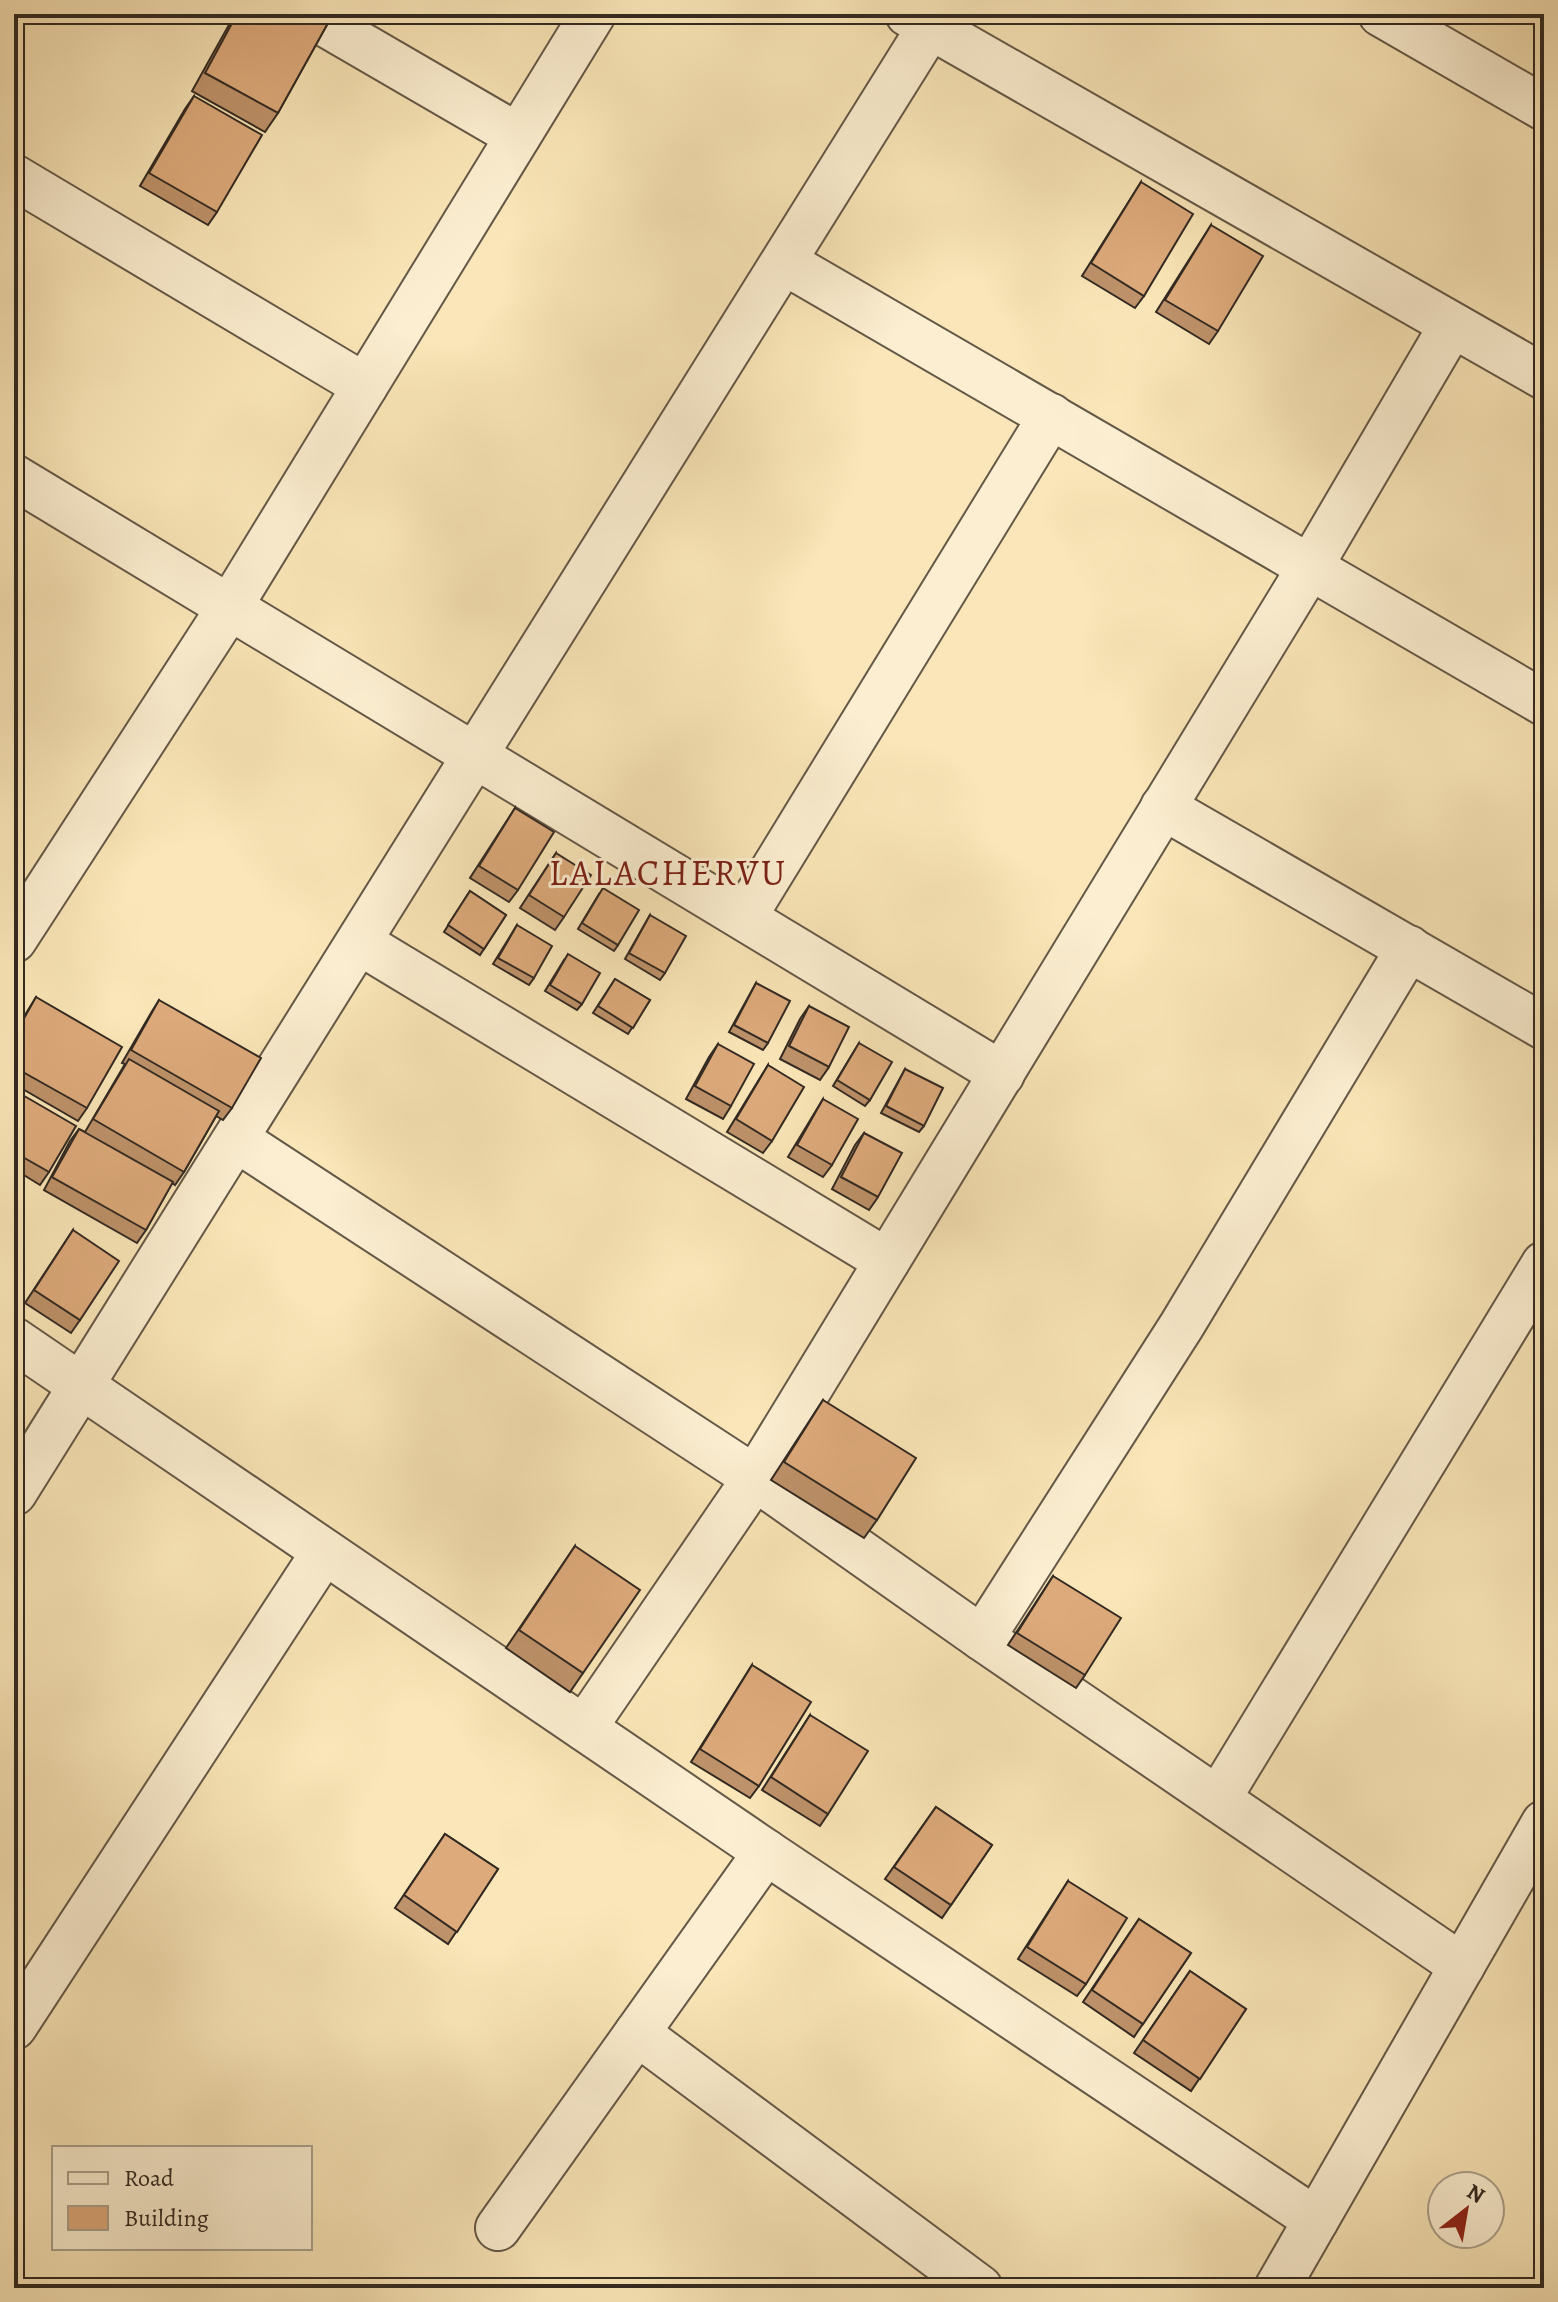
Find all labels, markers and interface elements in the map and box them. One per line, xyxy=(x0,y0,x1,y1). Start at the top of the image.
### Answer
district label: LALACHERVU xyxy=(549,848,787,897)
legend xyxy=(52,2146,312,2250)
text: Road xyxy=(124,2162,174,2194)
north arrow xyxy=(1426,2170,1506,2250)
text: N xyxy=(1461,2177,1490,2211)
text: Building xyxy=(124,2202,209,2234)

